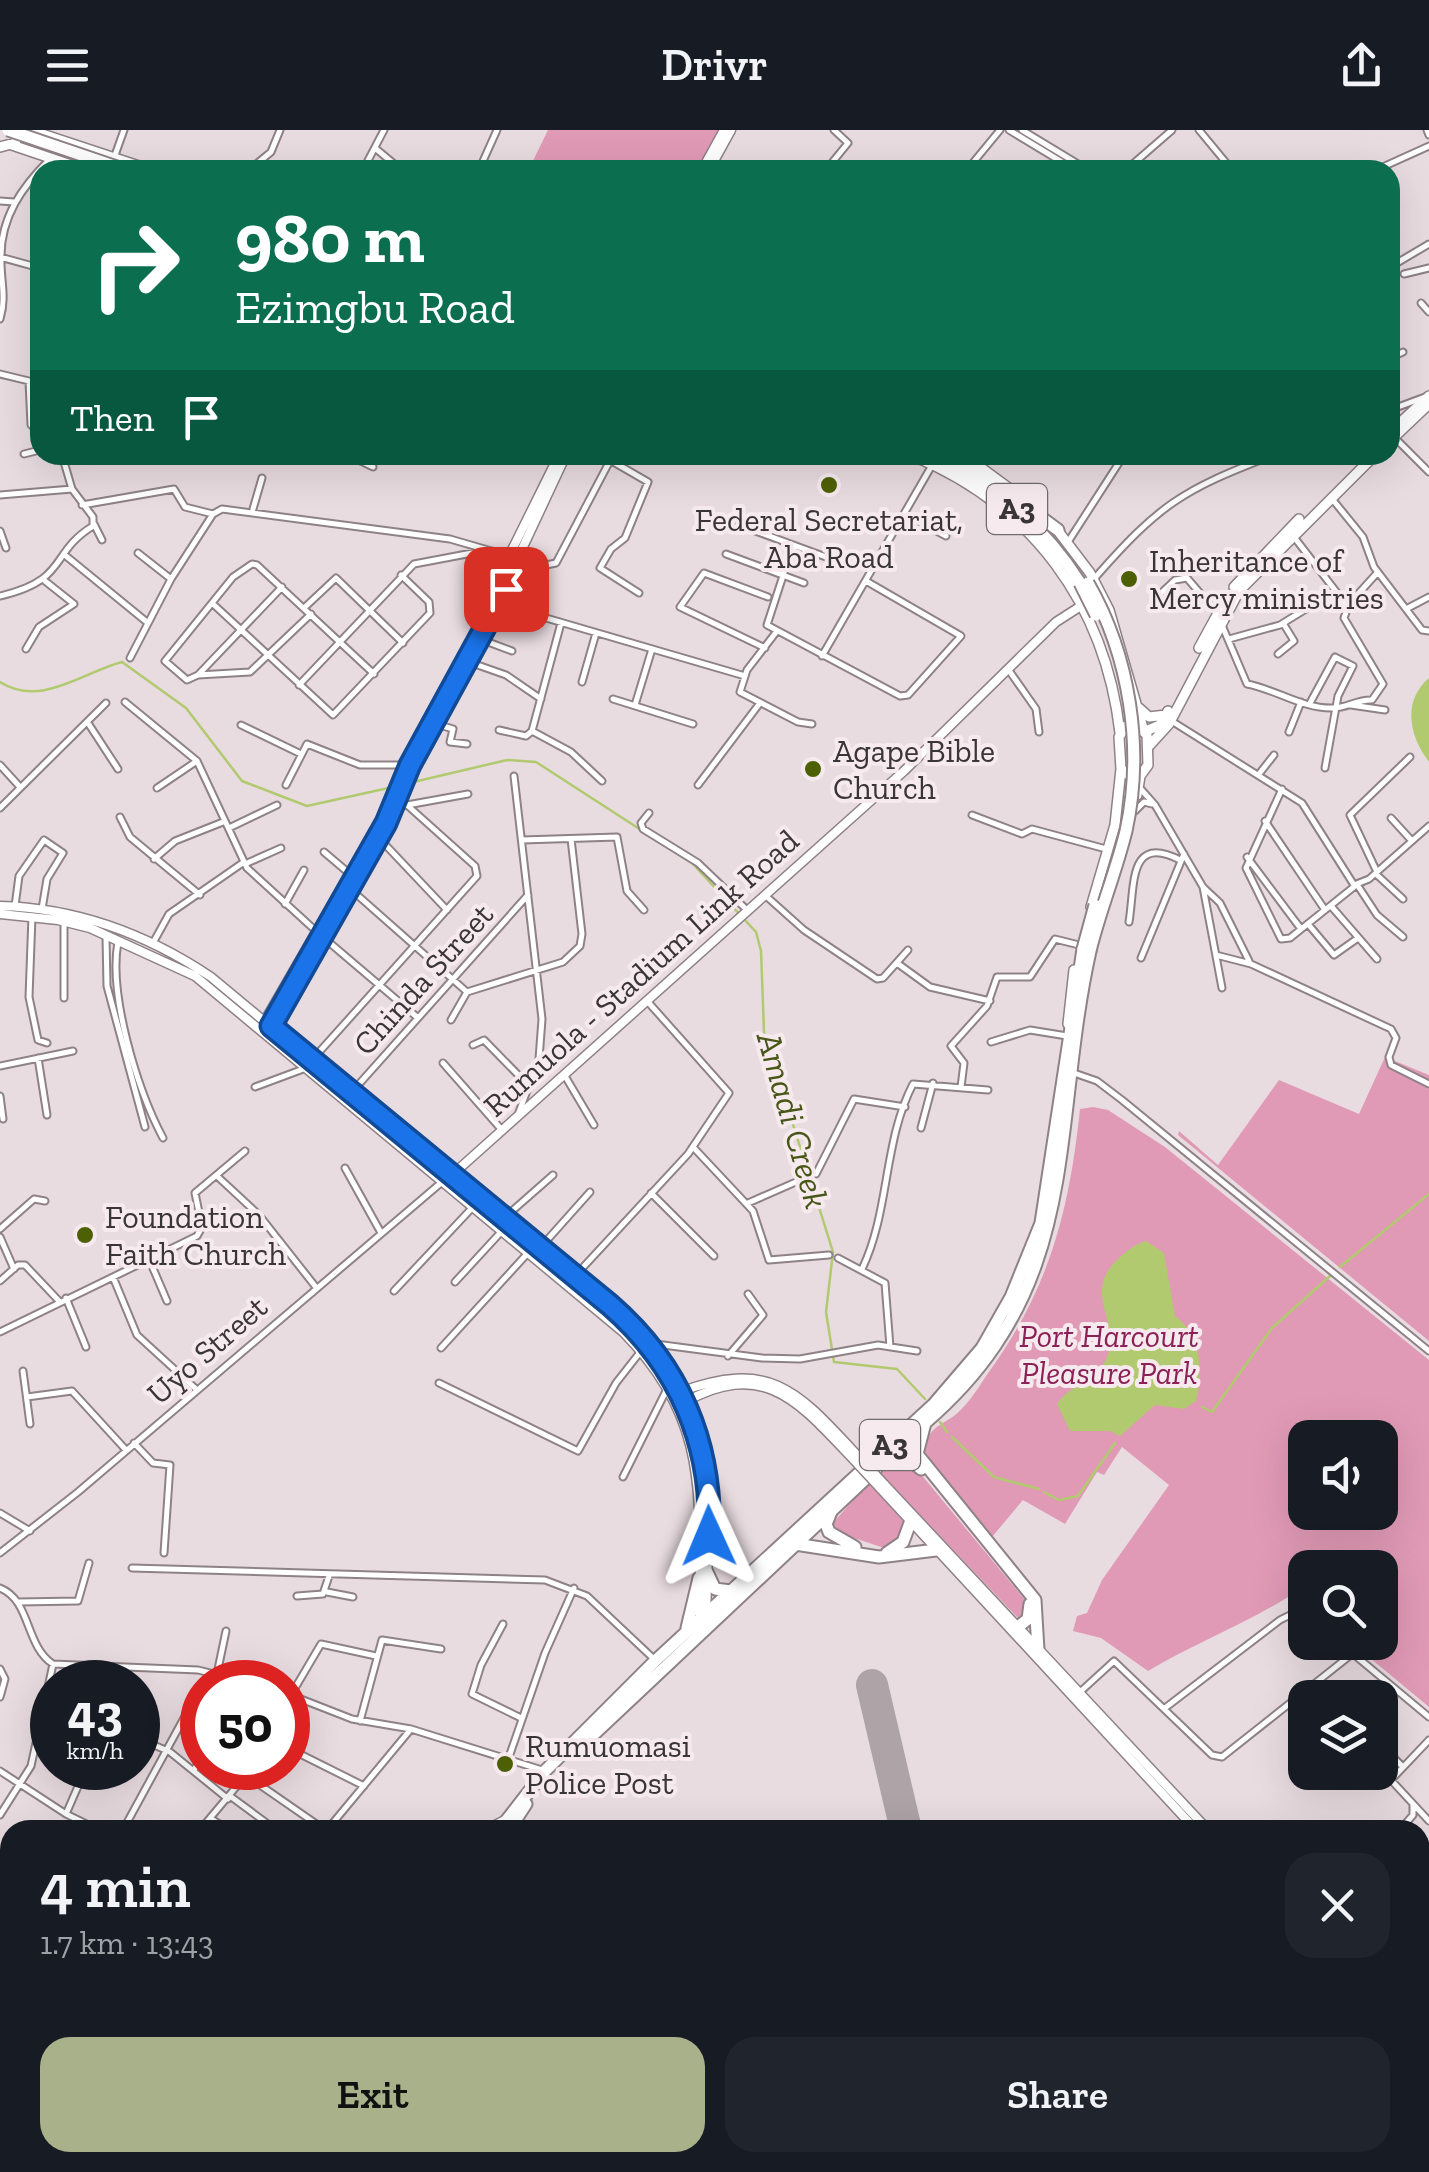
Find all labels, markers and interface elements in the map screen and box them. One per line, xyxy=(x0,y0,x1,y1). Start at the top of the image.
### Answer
icon: menu xyxy=(40,38,95,93)
text: Drivr xyxy=(661,38,768,92)
icon: share xyxy=(1334,38,1389,93)
text: 980 m xyxy=(235,196,425,280)
icon: right xyxy=(70,200,200,330)
text: Ezimgbu Road xyxy=(235,281,515,335)
icon: arrive xyxy=(174,390,229,445)
text: Then xyxy=(70,395,154,441)
marker: Federal Secretariat, Aba Road xyxy=(818,474,840,496)
road number: A3 xyxy=(987,484,1047,534)
place label: Federal Secretariat, Aba Road xyxy=(695,501,963,576)
place label: Inheritance of Mercy ministries xyxy=(1149,542,1384,617)
pin xyxy=(464,547,549,632)
icon: arrive xyxy=(479,562,534,617)
marker: Inheritance of Mercy ministries xyxy=(1118,568,1140,590)
place label: Agape Bible Church xyxy=(833,732,995,807)
marker: Agape Bible Church xyxy=(802,758,824,780)
street label: Rumuola - Stadium Link Road xyxy=(476,821,807,1124)
street label: Chinda Street xyxy=(345,895,501,1062)
water label: Amadi Creek xyxy=(747,1026,838,1213)
place label: Foundation Faith Church xyxy=(105,1198,286,1273)
marker: Foundation Faith Church xyxy=(74,1224,96,1246)
street label: Uyo Street xyxy=(139,1288,275,1412)
park label: Port Harcourt Pleasure Park xyxy=(1019,1317,1199,1392)
road number: A3 xyxy=(860,1420,920,1470)
map controls xyxy=(1288,1420,1398,1790)
button: sound xyxy=(1288,1420,1398,1530)
position arrow xyxy=(657,1484,761,1588)
button: search xyxy=(1288,1550,1398,1660)
speed limit sign: 50 xyxy=(180,1660,310,1790)
button: layers xyxy=(1288,1680,1398,1790)
text: 43 xyxy=(67,1683,123,1743)
place label: Rumuomasi Police Post xyxy=(525,1727,691,1802)
text: km/h xyxy=(66,1735,124,1765)
marker: Rumuomasi Police Post xyxy=(494,1753,516,1775)
text: 4 min xyxy=(40,1850,191,1922)
button: close xyxy=(1285,1853,1390,1958)
text: 1.7 km · 13:43 xyxy=(40,1924,214,1962)
button: Exit xyxy=(40,2037,705,2152)
button: Share xyxy=(725,2037,1390,2152)

